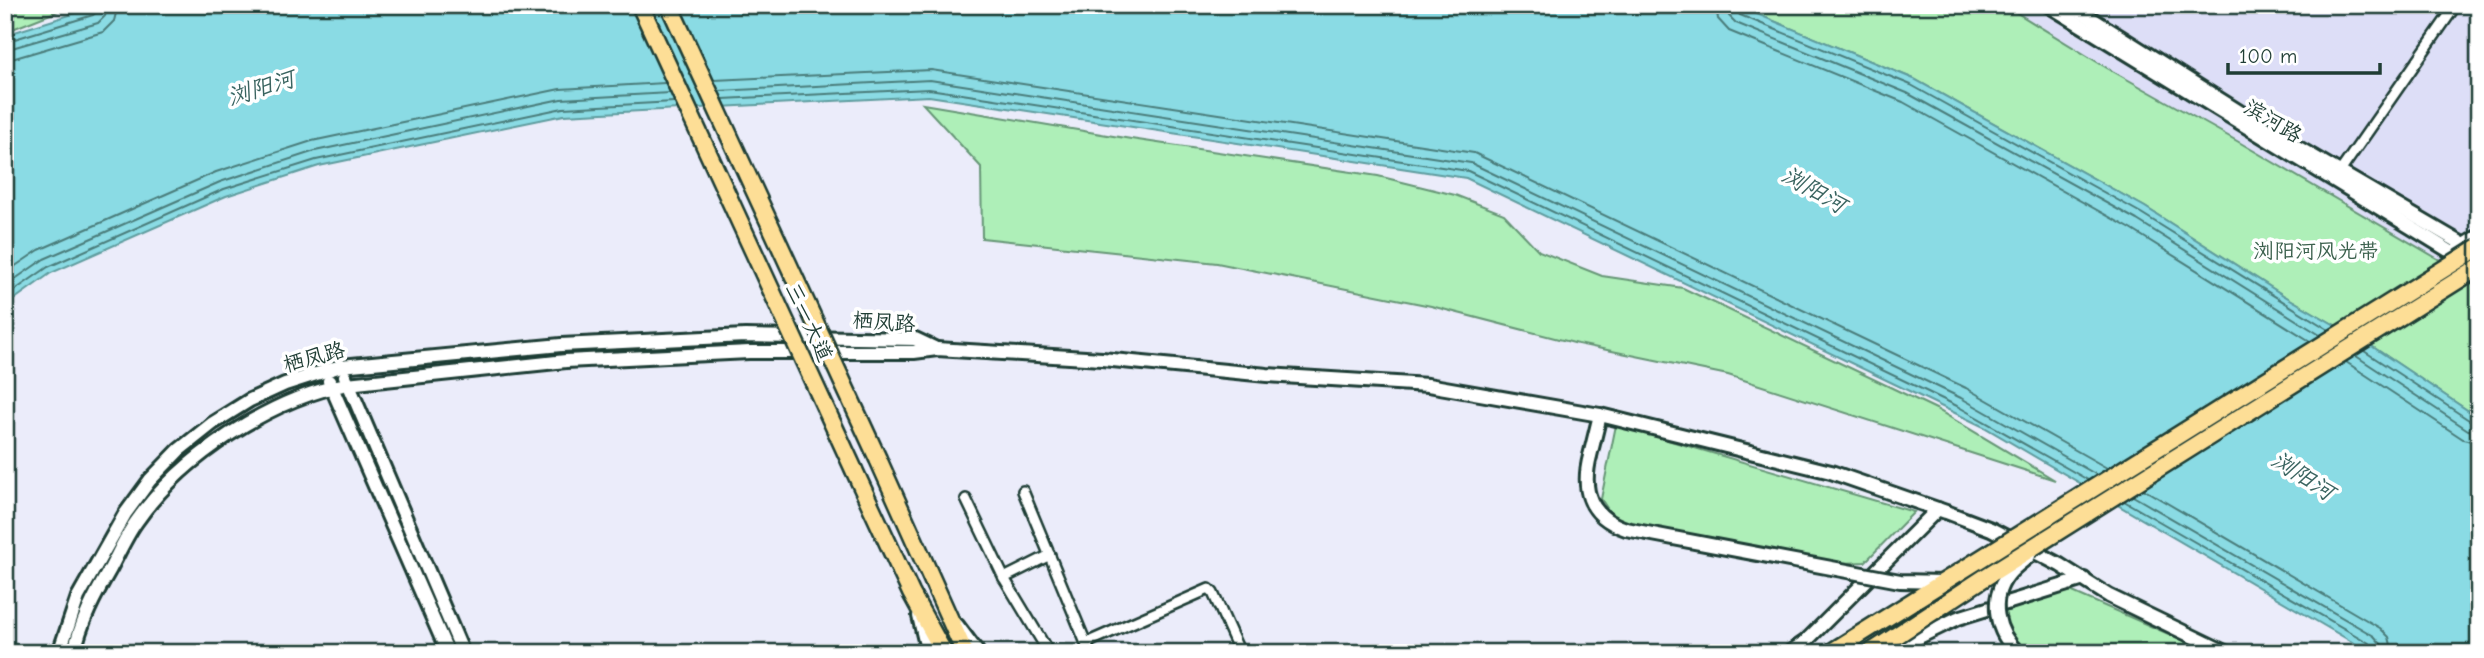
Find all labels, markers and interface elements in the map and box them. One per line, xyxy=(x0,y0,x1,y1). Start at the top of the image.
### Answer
scale bar xyxy=(2228,32,2381,76)
text: 100 m xyxy=(2239,44,2297,68)
water label: 浏阳河 xyxy=(224,64,302,111)
street label: 滨河路 xyxy=(2240,94,2306,148)
water label: 浏阳河 xyxy=(1777,161,1854,221)
park label: 浏阳河风光带 xyxy=(2253,239,2379,263)
street label: 三一大道 xyxy=(780,279,838,365)
street label: 栖凤路 xyxy=(852,308,916,336)
street label: 栖凤路 xyxy=(280,337,348,377)
water label: 浏阳河 xyxy=(2267,446,2343,508)

